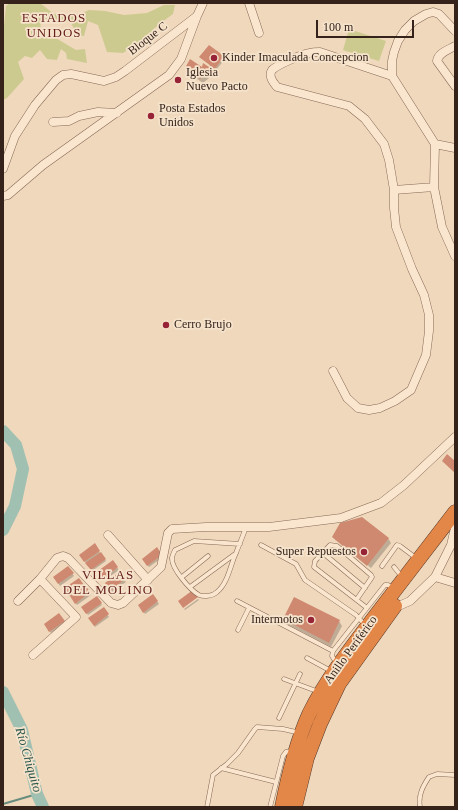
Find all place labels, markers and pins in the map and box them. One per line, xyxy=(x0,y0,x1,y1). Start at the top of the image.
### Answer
place label: Kinder Imaculada Concepcion xyxy=(222,51,369,65)
marker: Kinder Imaculada Concepcion xyxy=(209,53,219,63)
place label: Iglesia Nuevo Pacto xyxy=(186,66,248,94)
marker: Iglesia Nuevo Pacto xyxy=(173,75,183,85)
place label: Posta Estados Unidos xyxy=(159,102,225,130)
marker: Posta Estados Unidos xyxy=(146,111,156,121)
place label: Cerro Brujo xyxy=(174,318,232,332)
marker: Cerro Brujo xyxy=(161,320,171,330)
place label: Super Repuestos xyxy=(276,545,356,559)
marker: Super Repuestos xyxy=(359,547,369,557)
place label: Intermotos xyxy=(251,613,303,627)
marker: Intermotos xyxy=(306,615,316,625)

